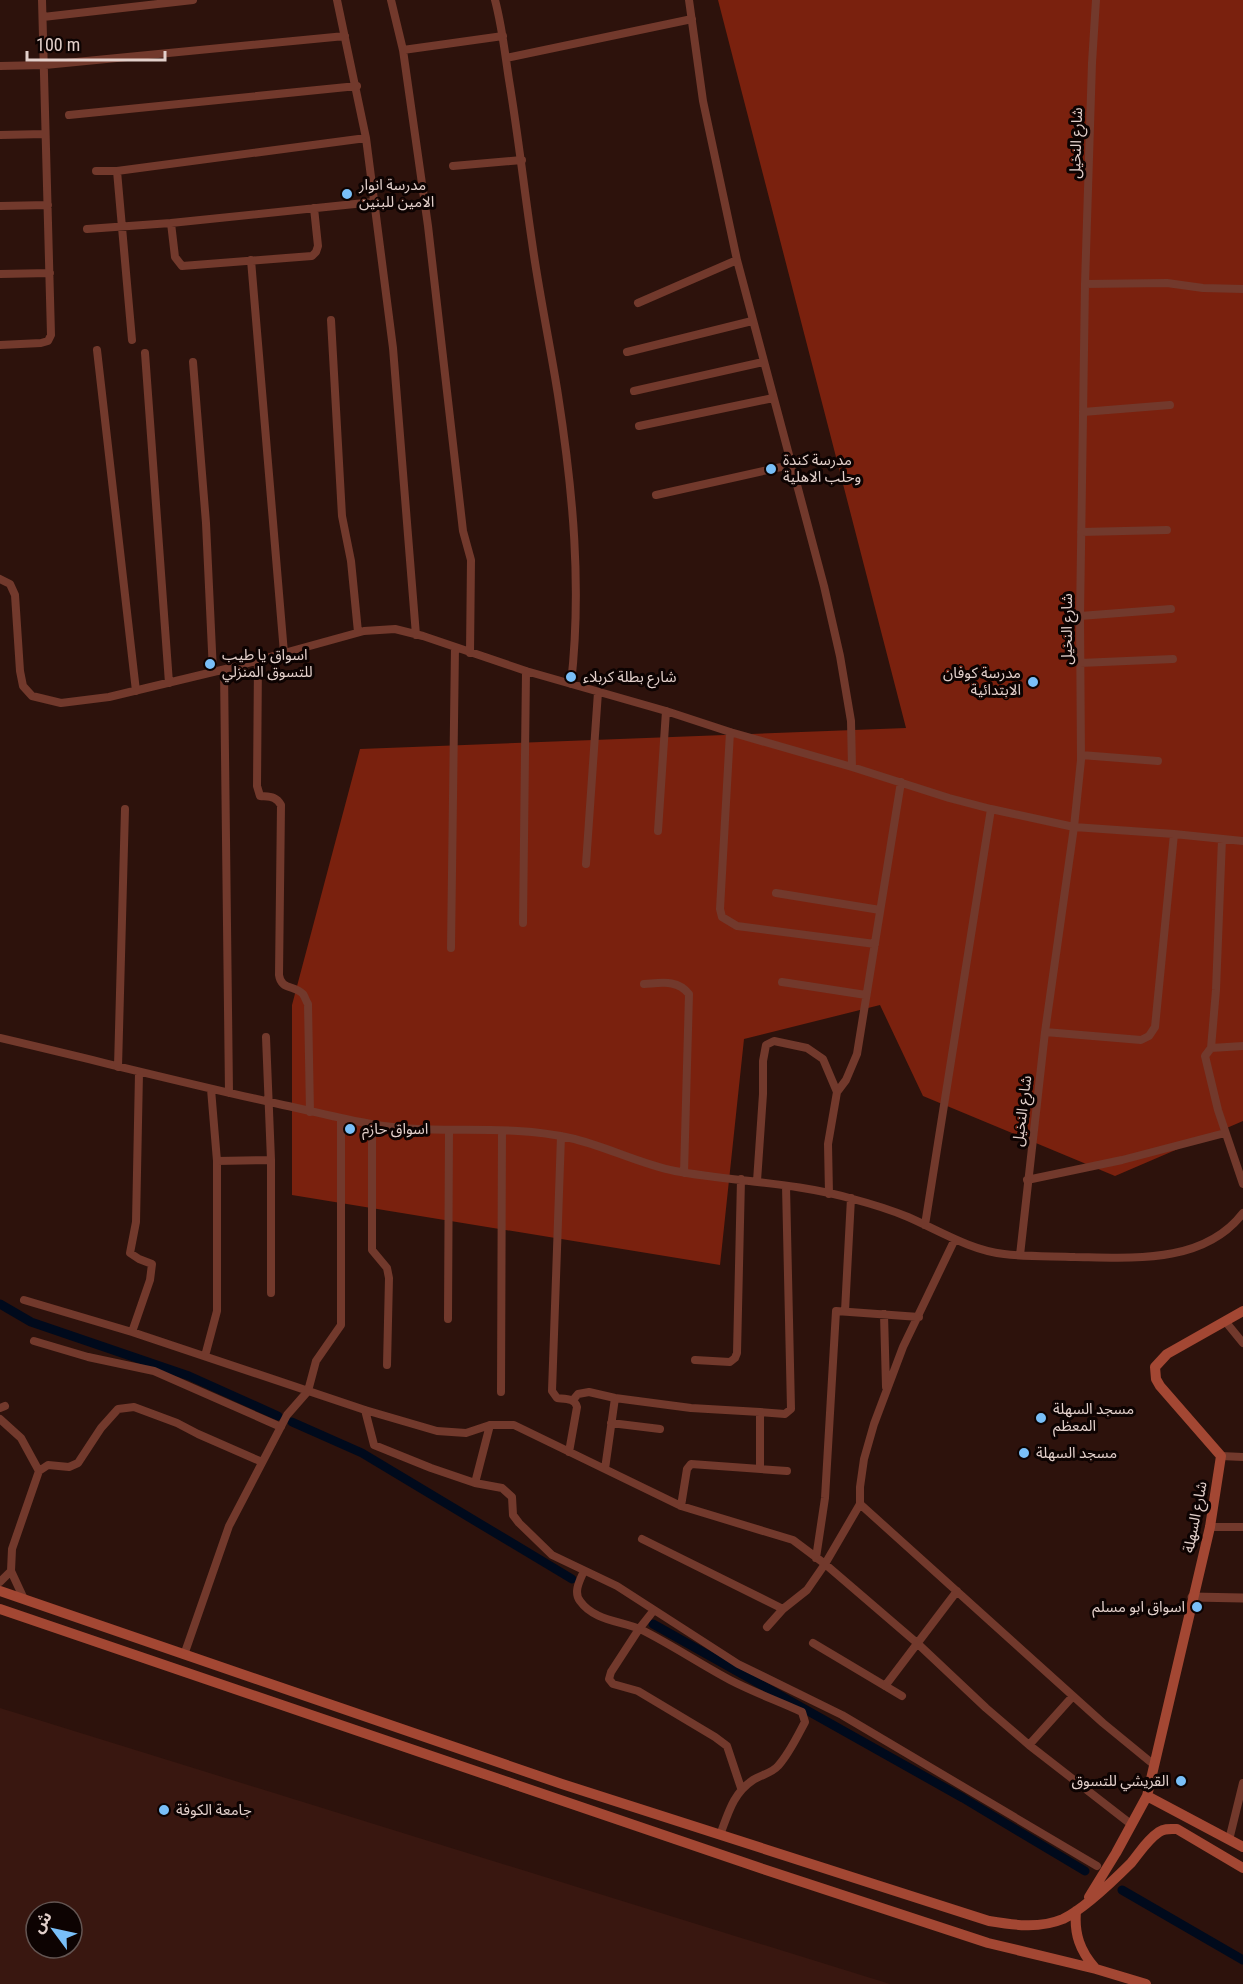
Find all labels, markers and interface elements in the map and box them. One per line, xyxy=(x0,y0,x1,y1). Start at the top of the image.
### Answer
scale bar xyxy=(27,24,165,62)
text: 100 m xyxy=(36,34,80,55)
street label: شارع النخيل xyxy=(1066,107,1089,179)
place label: مدرسة انوار الامين للبنين xyxy=(358,176,434,211)
marker: مدرسة انوار الامين للبنين xyxy=(340,187,354,201)
place label: مدرسة كندة وحلب الاهلية xyxy=(783,451,861,486)
marker: مدرسة كندة وحلب الاهلية xyxy=(764,462,778,476)
street label: شارع النخيل xyxy=(1058,593,1079,665)
place label: اسواق يا طيب للتسوق المنزلي xyxy=(222,646,313,683)
marker: اسواق يا طيب للتسوق المنزلي xyxy=(203,657,217,671)
place label: مدرسة كوفان الابتدائية xyxy=(943,664,1021,699)
place label: شارع بطلة كربلاء xyxy=(583,668,677,689)
marker: شارع بطلة كربلاء xyxy=(564,670,578,684)
marker: مدرسة كوفان الابتدائية xyxy=(1026,675,1040,689)
street label: شارع النخيل xyxy=(1009,1074,1038,1148)
place label: اسواق حازم xyxy=(362,1120,428,1140)
marker: اسواق حازم xyxy=(343,1122,357,1136)
place label: مسجد السهلة المعظم xyxy=(1053,1400,1134,1437)
marker: مسجد السهلة المعظم xyxy=(1034,1411,1048,1425)
place label: مسجد السهلة xyxy=(1036,1444,1117,1462)
marker: مسجد السهلة xyxy=(1017,1446,1031,1460)
street label: شارع السهلة xyxy=(1179,1480,1214,1555)
place label: اسواق ابو مسلم xyxy=(1092,1598,1185,1618)
marker: اسواق ابو مسلم xyxy=(1190,1600,1204,1614)
place label: القريشي للتسوق xyxy=(1071,1772,1169,1792)
marker: القريشي للتسوق xyxy=(1174,1774,1188,1788)
place label: جامعة الكوفة xyxy=(176,1801,252,1819)
marker: جامعة الكوفة xyxy=(157,1803,171,1817)
north arrow xyxy=(24,1900,84,1960)
text: ش xyxy=(28,1908,56,1936)

